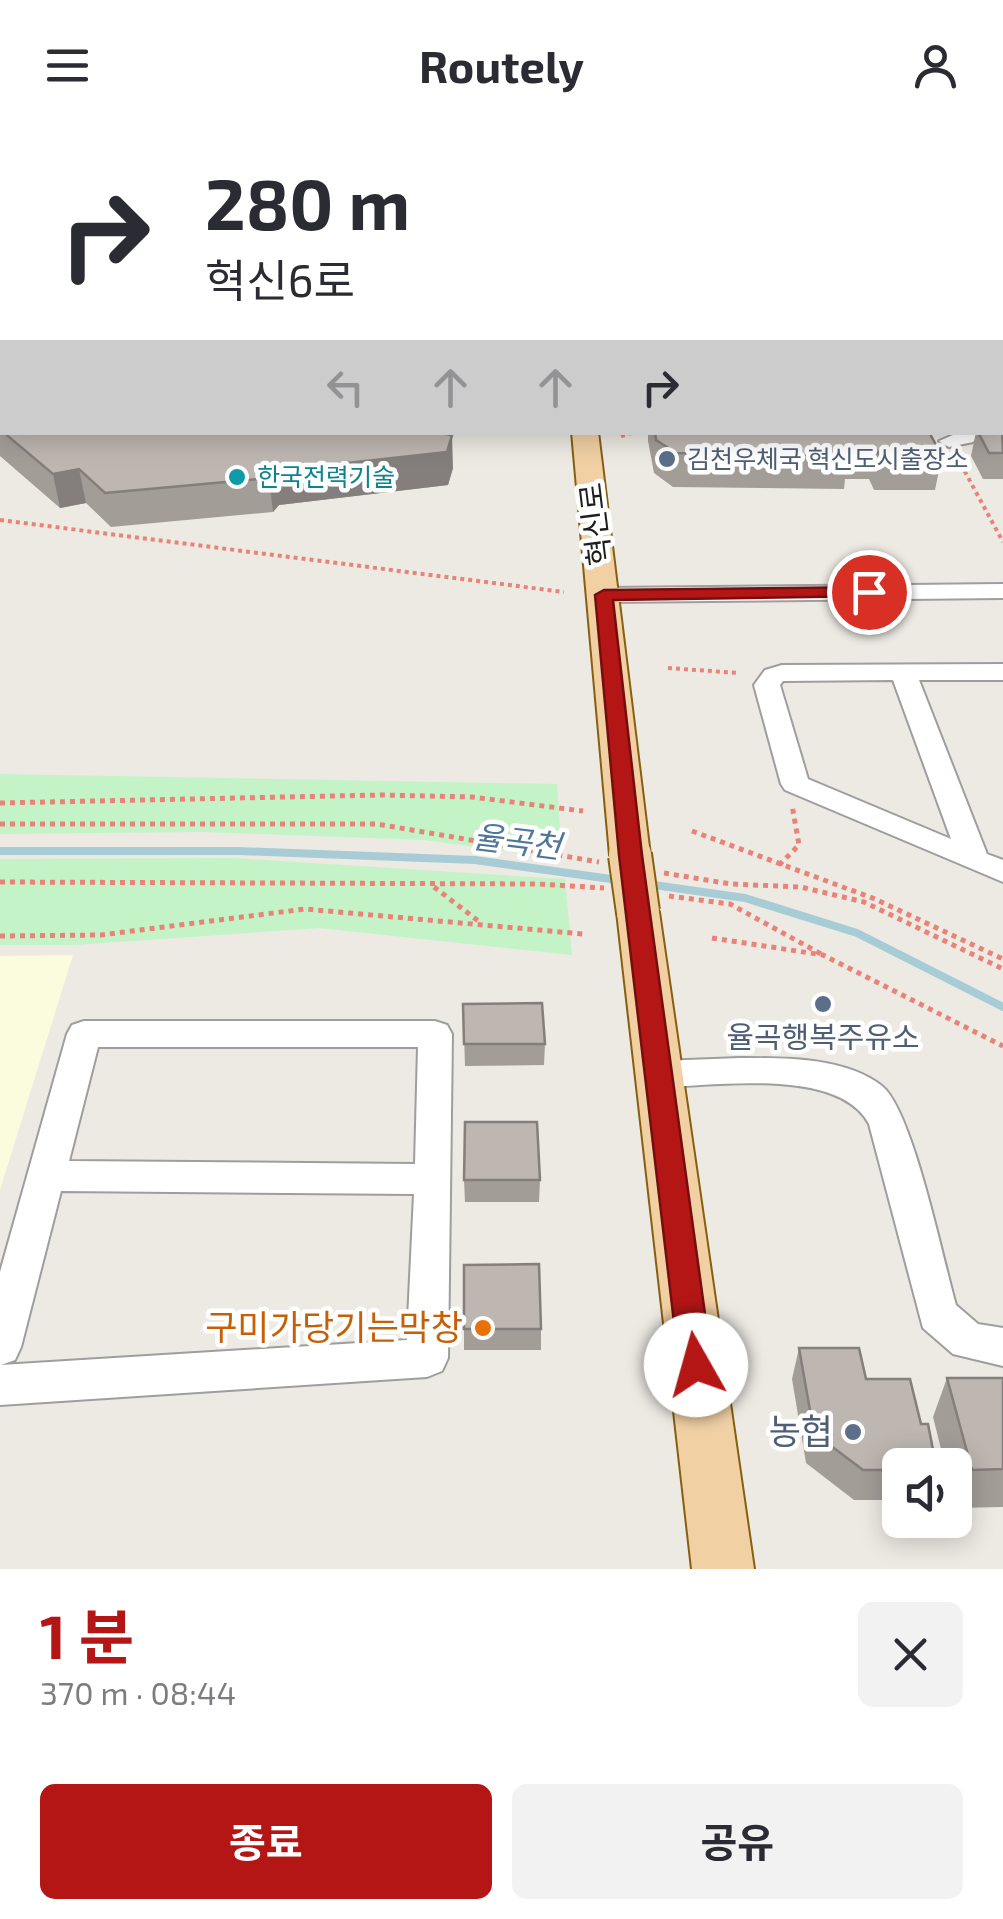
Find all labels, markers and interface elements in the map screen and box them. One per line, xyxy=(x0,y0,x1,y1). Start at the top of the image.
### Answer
icon: menu xyxy=(40,38,95,93)
text: Routely xyxy=(419,38,584,92)
icon: person xyxy=(908,38,963,93)
text: 280 m xyxy=(205,160,410,244)
icon: right xyxy=(40,170,170,300)
text: 혁신6로 xyxy=(205,252,355,306)
icon: left xyxy=(318,360,373,415)
icon: ahead xyxy=(423,360,478,415)
icon: ahead xyxy=(528,360,583,415)
icon: right xyxy=(633,360,688,415)
place label: 김천우체국 혁신도시출장소 xyxy=(687,443,969,473)
marker: 김천우체국 혁신도시출장소 xyxy=(656,448,678,470)
place label: 한국전력기술 xyxy=(257,461,395,491)
marker: 한국전력기술 xyxy=(226,466,248,488)
street label: 혁신로 xyxy=(571,481,617,568)
pin xyxy=(827,550,912,635)
icon: arrive xyxy=(842,565,897,620)
water label: 율곡천 xyxy=(471,816,567,865)
marker: 율곡행복주유소 xyxy=(812,993,834,1015)
place label: 율곡행복주유소 xyxy=(726,1018,920,1054)
place label: 구미가당기는막창 xyxy=(205,1305,463,1347)
position arrow xyxy=(644,1313,748,1417)
marker: 구미가당기는막창 xyxy=(472,1317,494,1339)
place label: 농협 xyxy=(769,1409,833,1451)
marker: 농협 xyxy=(842,1421,864,1443)
map controls xyxy=(882,1448,972,1538)
button: sound xyxy=(882,1448,972,1538)
text: 1 분 xyxy=(40,1599,134,1671)
button: close xyxy=(858,1602,963,1707)
text: 370 m · 08:44 xyxy=(40,1673,236,1711)
button: 종료 xyxy=(40,1784,492,1899)
button: 공유 xyxy=(512,1784,963,1899)

